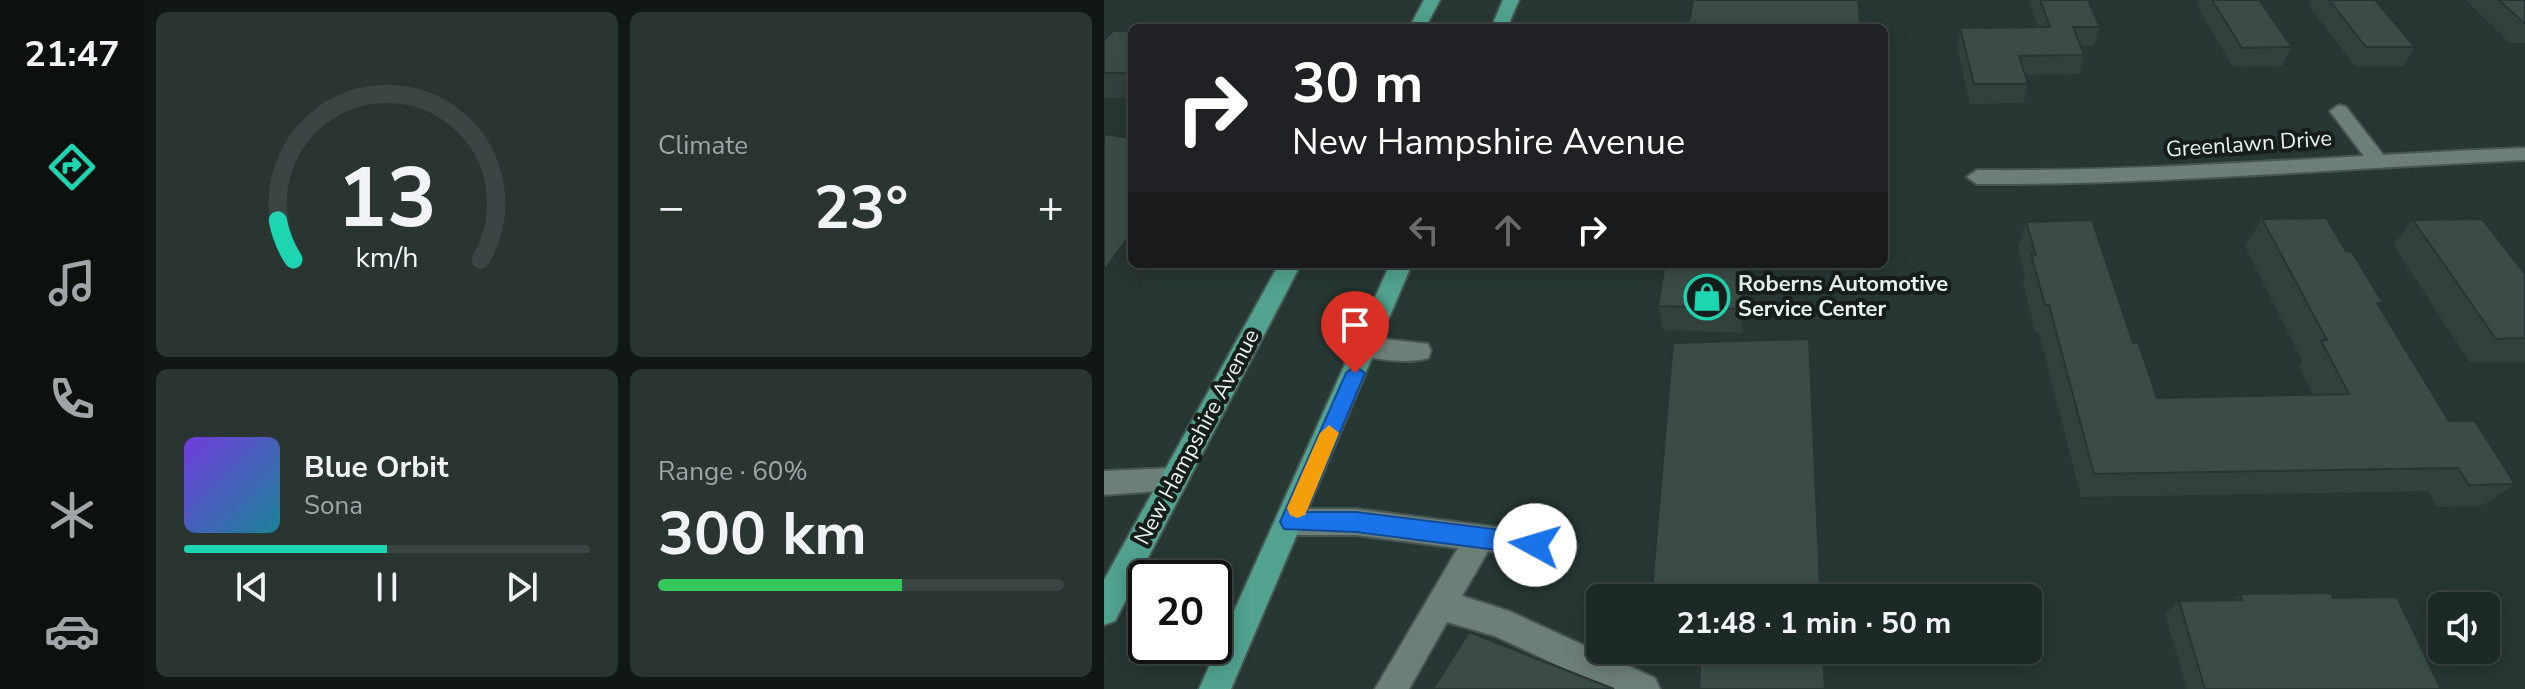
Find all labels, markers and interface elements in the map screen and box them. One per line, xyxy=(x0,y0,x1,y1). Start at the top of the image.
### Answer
text: 21:47 xyxy=(24,30,120,79)
text: 30 m xyxy=(1292,45,1423,122)
icon: right xyxy=(1160,56,1264,160)
text: New Hampshire Avenue xyxy=(1292,118,1685,167)
street label: Greenlawn Drive xyxy=(2165,123,2333,165)
text: Climate xyxy=(658,128,748,163)
icon: directions xyxy=(44,139,100,195)
text: 13 xyxy=(337,142,437,255)
text: 23° xyxy=(814,167,908,249)
text: − xyxy=(658,178,684,238)
text: + xyxy=(1038,178,1064,238)
icon: left xyxy=(1402,208,1446,252)
icon: ahead xyxy=(1486,208,1530,252)
icon: right xyxy=(1570,208,1614,252)
text: km/h xyxy=(356,238,418,277)
icon: music xyxy=(44,255,100,311)
place label: Roberns Automotive Service Center xyxy=(1738,269,1948,324)
shop icon: Roberns Automotive Service Center xyxy=(1683,273,1731,321)
pin xyxy=(1321,291,1389,373)
icon: arrive xyxy=(1333,303,1377,347)
street label: New Hampshire Avenue xyxy=(1127,324,1267,550)
icon: phone xyxy=(44,371,100,427)
text: Blue Orbit xyxy=(304,447,448,488)
text: Range · 60% xyxy=(658,454,808,489)
icon: climate xyxy=(44,487,100,543)
text: Sona xyxy=(304,488,363,523)
text: 300 km xyxy=(658,493,867,575)
position arrow xyxy=(1493,503,1577,587)
speed limit sign: 20 xyxy=(1128,560,1232,664)
icon: previous xyxy=(230,565,274,609)
icon: pause xyxy=(365,565,409,609)
icon: next xyxy=(500,565,544,609)
map controls xyxy=(2428,592,2500,664)
button: sound xyxy=(2428,592,2500,664)
icon: car xyxy=(44,603,100,659)
text: 21:48 · 1 min · 50 m xyxy=(1677,603,1951,644)

